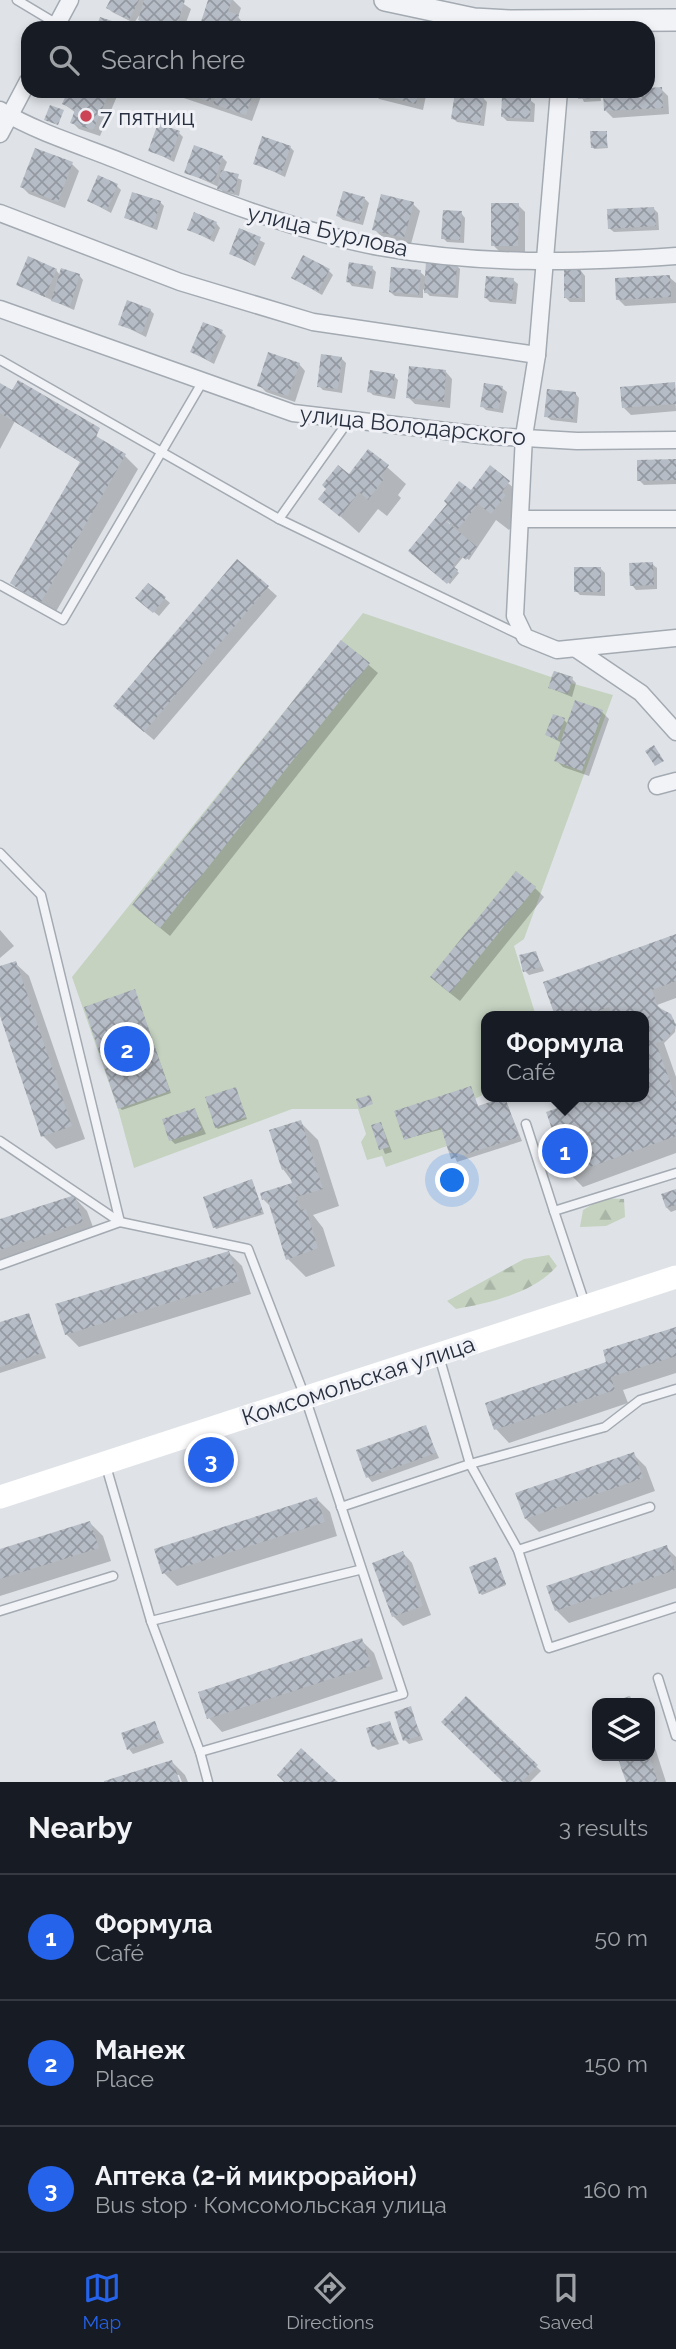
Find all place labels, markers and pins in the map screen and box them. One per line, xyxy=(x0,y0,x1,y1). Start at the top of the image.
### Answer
place label: 7 пятниц xyxy=(100,103,195,130)
marker: 7 пятниц xyxy=(78,108,94,124)
pin: 2 xyxy=(104,1023,150,1075)
pin: 1 xyxy=(542,1125,588,1177)
pin: 3 xyxy=(188,1434,234,1486)

